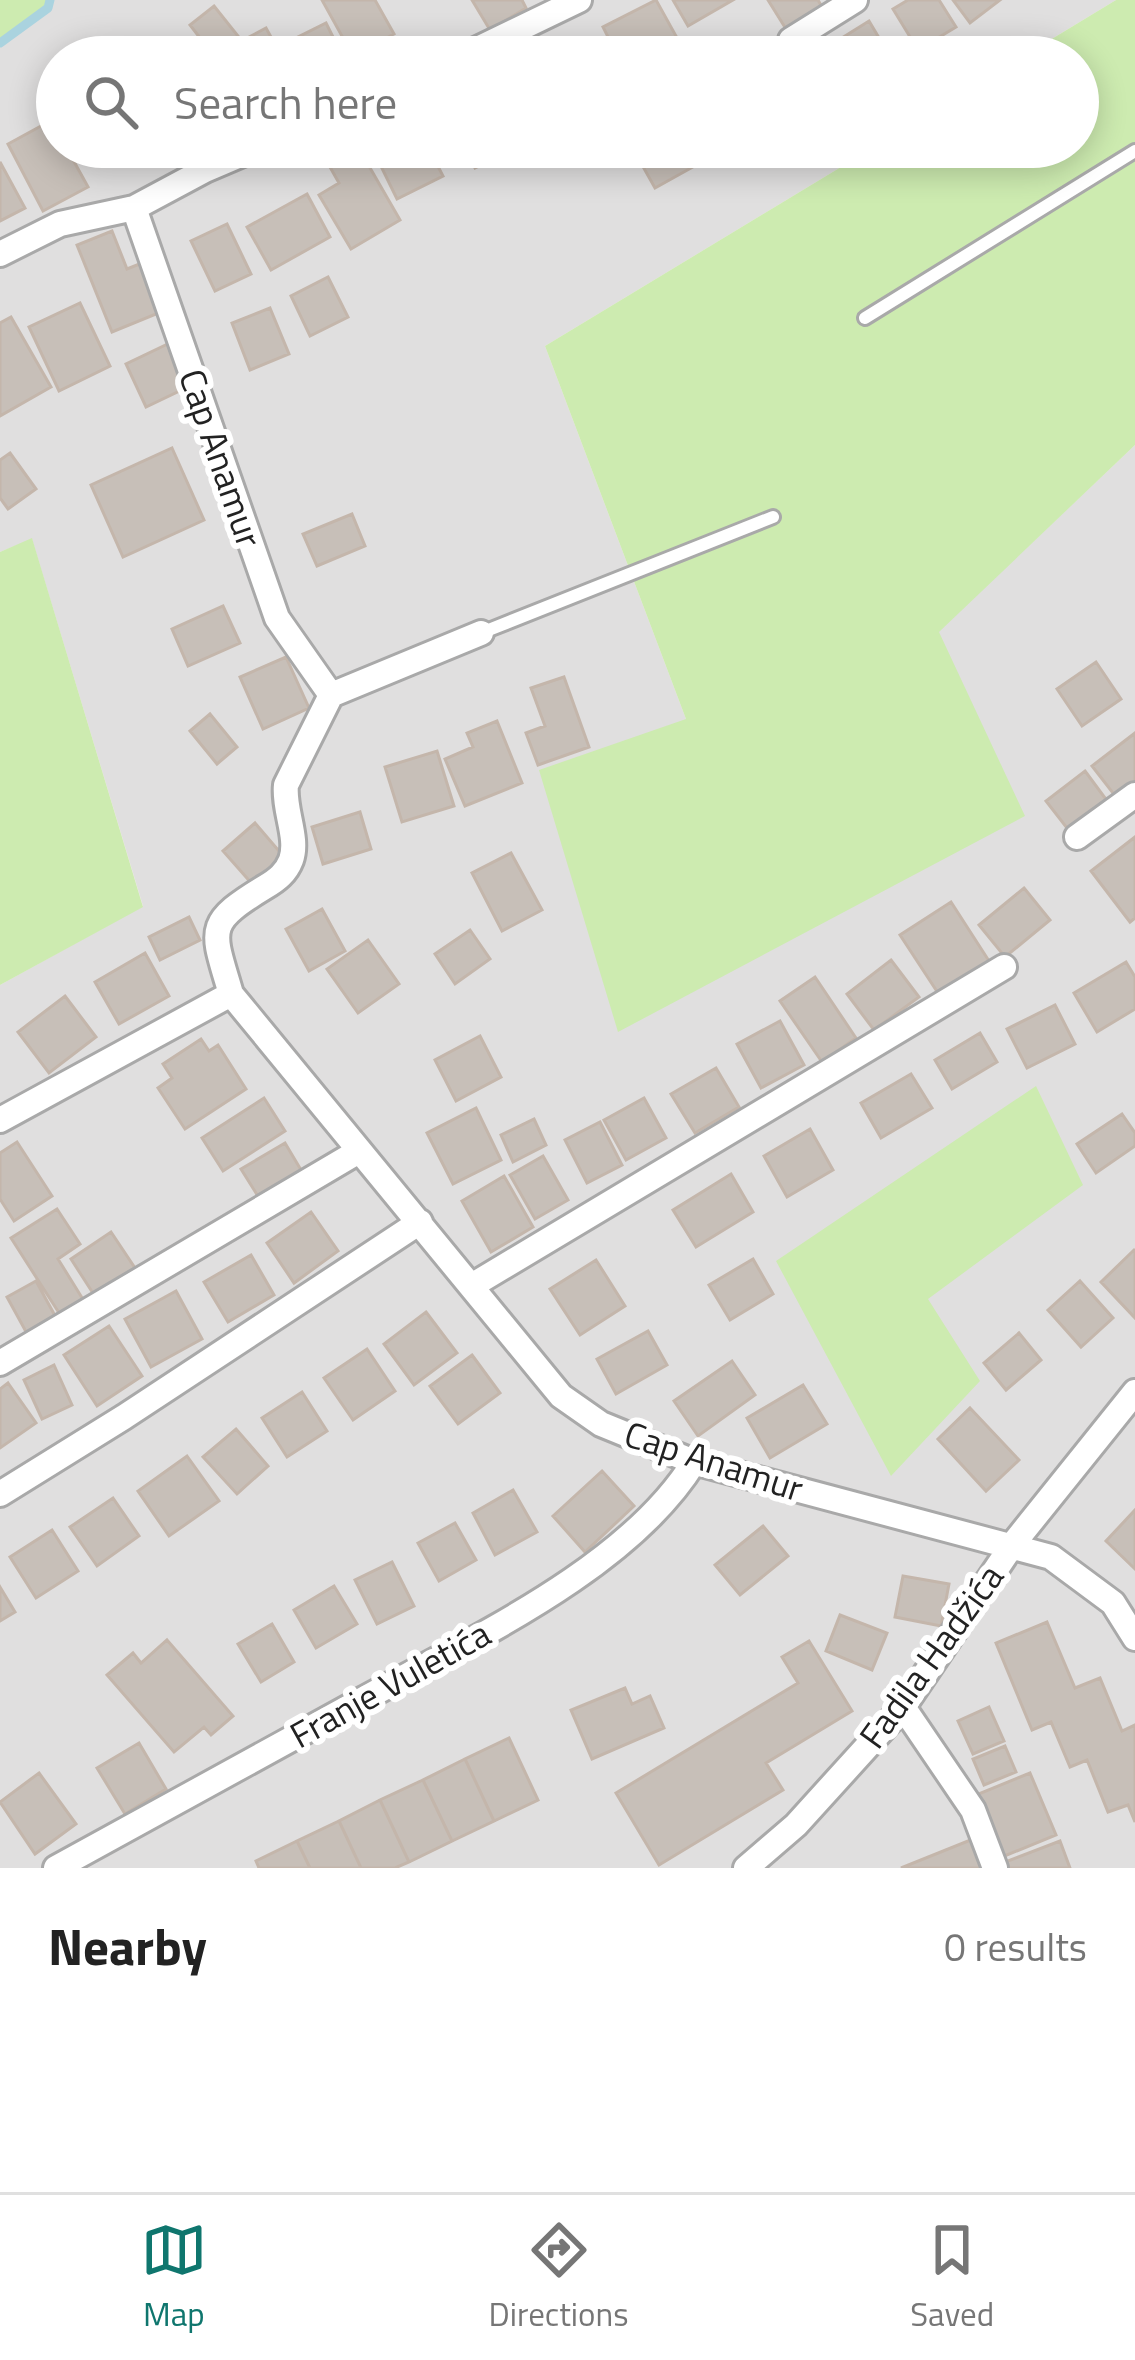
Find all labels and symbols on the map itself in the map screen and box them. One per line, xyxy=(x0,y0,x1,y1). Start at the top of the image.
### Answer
street label: Cap Anamur xyxy=(165,361,278,554)
street label: Cap Anamur xyxy=(618,1406,811,1515)
street label: Fadila Hadžića xyxy=(845,1552,1016,1759)
street label: Franje Vuletića xyxy=(279,1606,500,1761)

